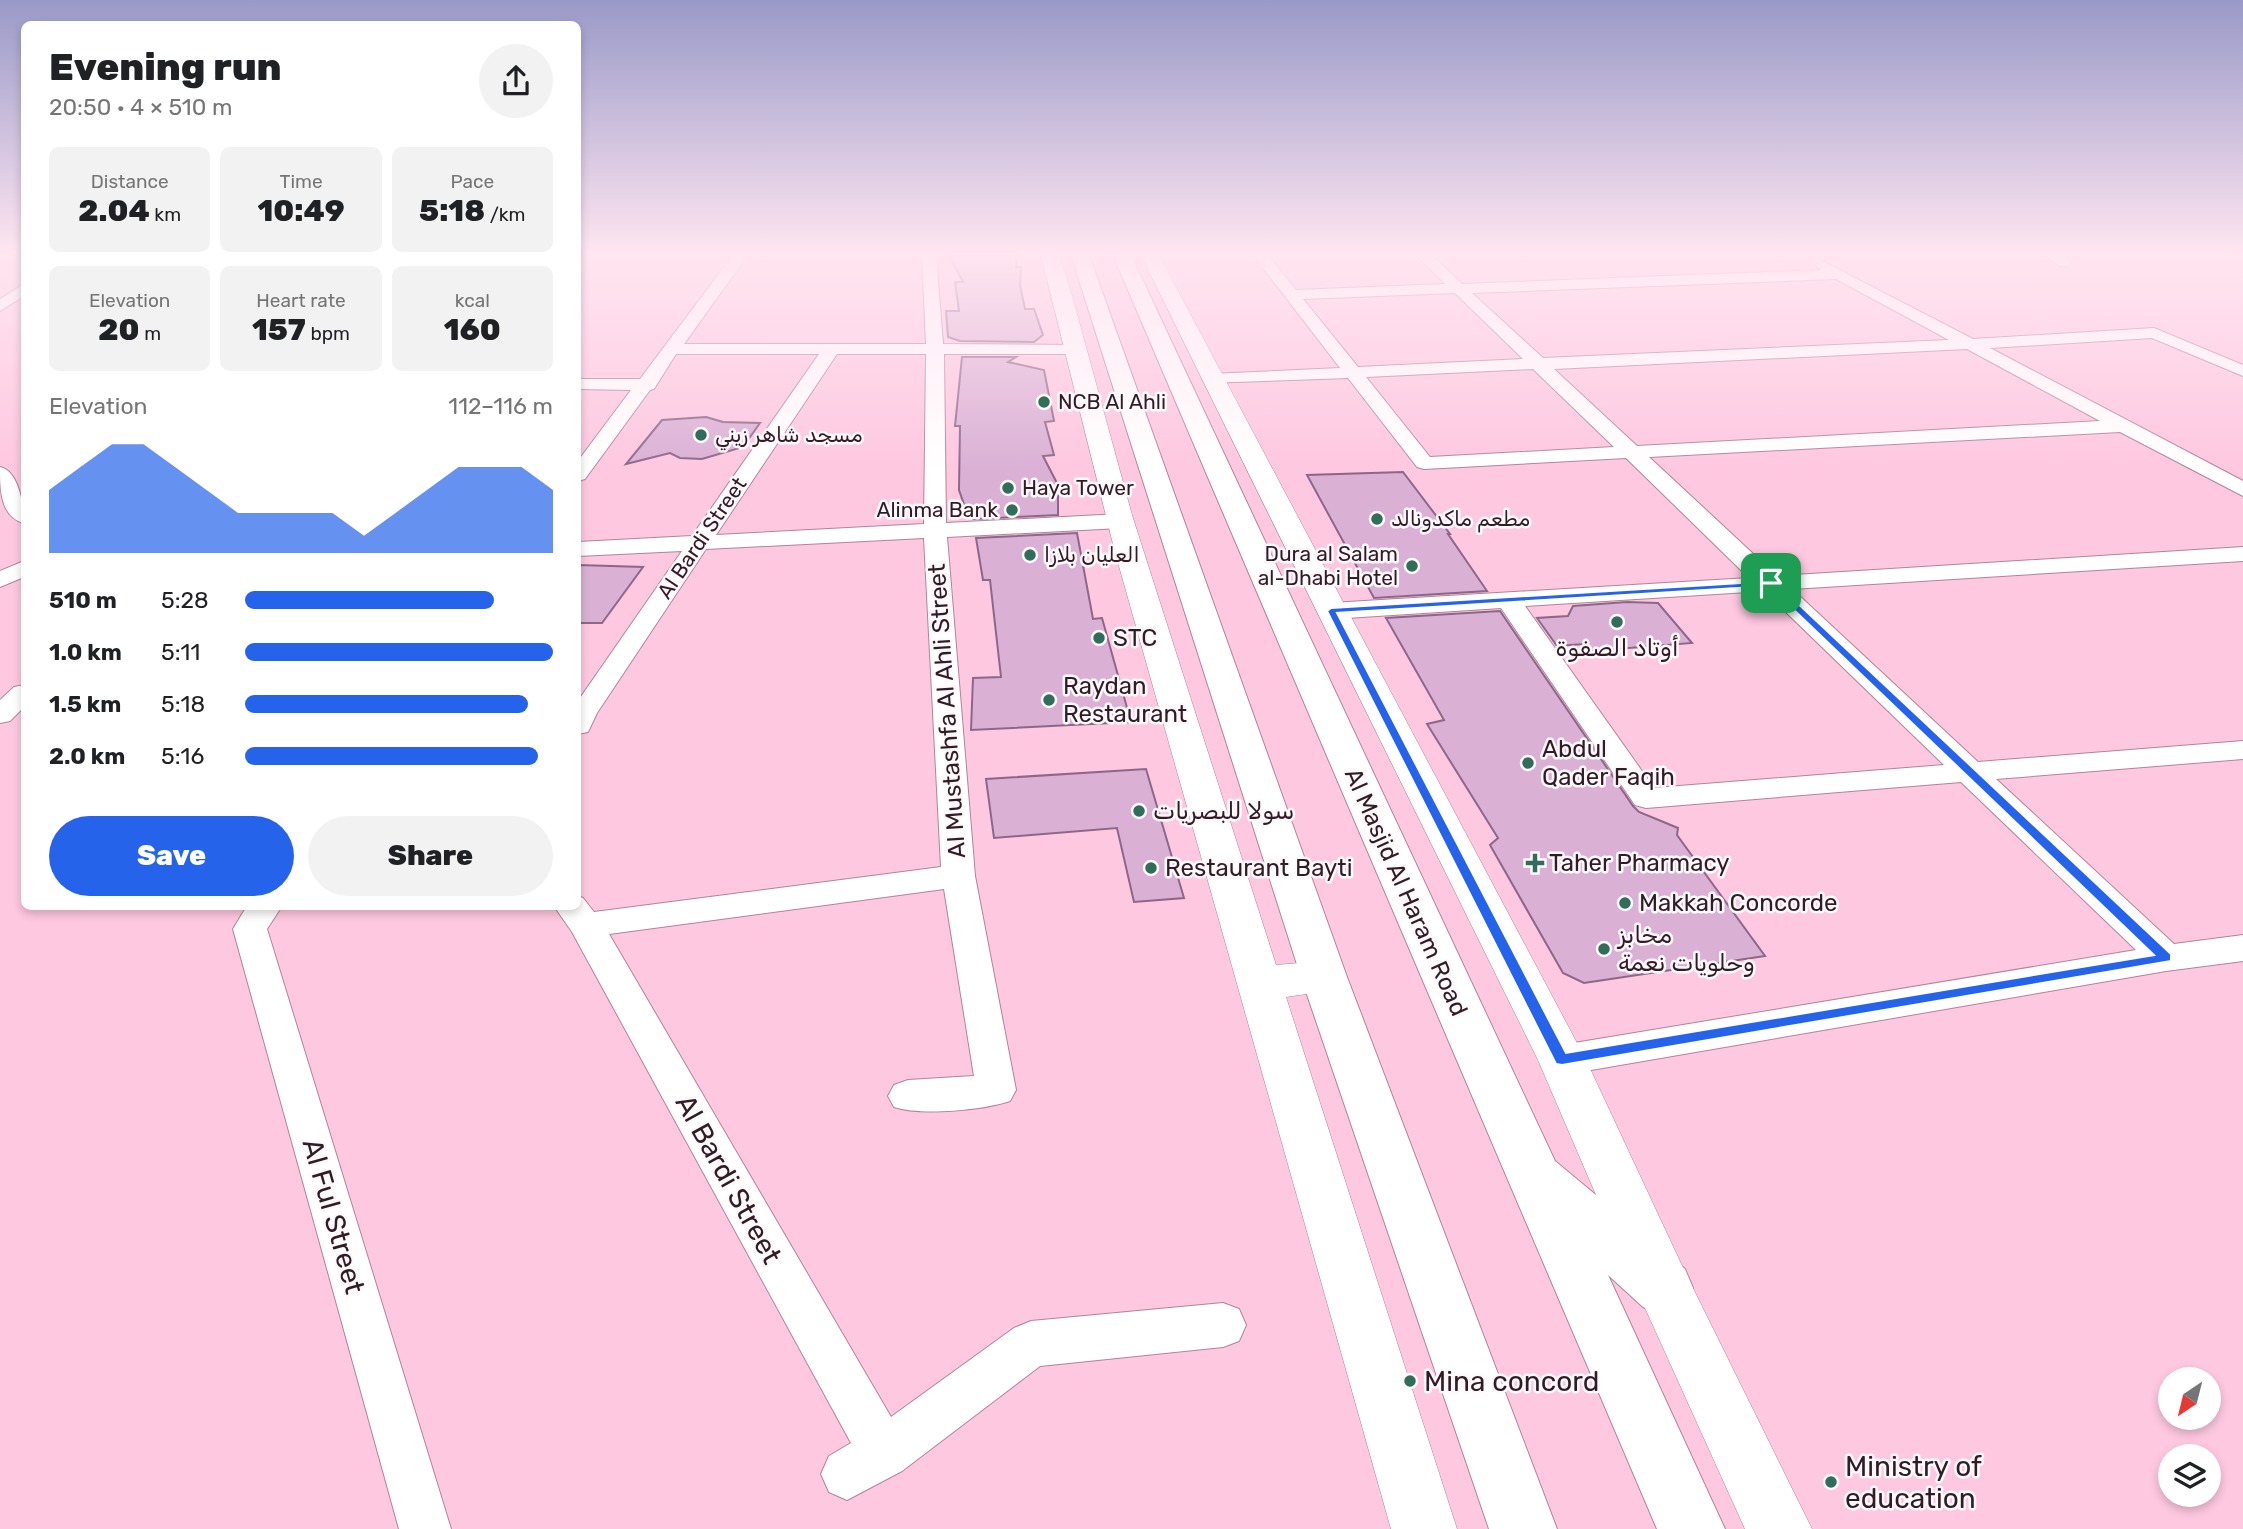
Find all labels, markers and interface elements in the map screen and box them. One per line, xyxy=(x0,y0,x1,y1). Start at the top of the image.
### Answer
text: Evening run xyxy=(49,44,282,90)
button: share xyxy=(479,44,553,118)
text: 20:50 · 4 × 510 m xyxy=(49,93,232,121)
text: Distance xyxy=(91,170,169,193)
text: Time xyxy=(279,170,323,193)
text: Pace xyxy=(451,170,494,193)
text: 2.04 xyxy=(78,193,150,229)
text: 10:49 xyxy=(257,193,345,229)
text: 5:18 xyxy=(419,193,485,229)
text: km xyxy=(150,203,181,226)
text: /km xyxy=(485,203,526,226)
text: Elevation xyxy=(89,289,170,312)
text: Heart rate xyxy=(256,289,346,312)
text: kcal xyxy=(455,289,490,312)
text: 20 xyxy=(98,312,140,348)
text: 157 xyxy=(252,312,306,348)
text: 160 xyxy=(444,312,501,348)
text: m xyxy=(140,322,161,345)
text: bpm xyxy=(306,322,350,345)
place label: NCB Al Ahli xyxy=(1058,389,1166,414)
text: Elevation xyxy=(49,392,148,420)
text: 112–116 m xyxy=(448,392,553,420)
marker: NCB Al Ahli xyxy=(1036,394,1052,410)
place label: مسجد شاهر زيني xyxy=(715,422,863,451)
marker: مسجد شاهر زيني xyxy=(693,427,709,443)
street label: Al Bardi Street xyxy=(652,472,751,603)
place label: Haya Tower xyxy=(1022,475,1134,500)
marker: Haya Tower xyxy=(1000,480,1016,496)
place label: Alinma Bank xyxy=(876,497,998,522)
marker: Alinma Bank xyxy=(1004,502,1020,518)
place label: مطعم ماكدونالد xyxy=(1391,506,1530,533)
marker: مطعم ماكدونالد xyxy=(1369,511,1385,527)
place label: Dura al Salam al-Dhabi Hotel xyxy=(1258,541,1398,590)
place label: العليان بلازا xyxy=(1044,542,1140,567)
marker: العليان بلازا xyxy=(1022,547,1038,563)
pin xyxy=(1741,553,1801,613)
marker: Dura al Salam al-Dhabi Hotel xyxy=(1404,558,1420,574)
street label: Al Mustashfa Al Ahli Street xyxy=(923,563,971,859)
icon: arrive xyxy=(1752,564,1790,602)
text: 510 m xyxy=(49,586,117,614)
text: 5:28 xyxy=(161,586,209,614)
marker: أوتاد الصفوة xyxy=(1609,614,1625,630)
place label: STC xyxy=(1113,624,1157,652)
marker: STC xyxy=(1091,630,1107,646)
place label: أوتاد الصفوة xyxy=(1555,634,1679,662)
text: 1.0 km xyxy=(49,638,122,666)
text: 5:11 xyxy=(161,638,200,666)
place label: Raydan Restaurant xyxy=(1063,672,1187,728)
text: 1.5 km xyxy=(49,690,121,718)
text: 5:18 xyxy=(161,690,205,718)
marker: Raydan Restaurant xyxy=(1041,692,1057,708)
place label: Abdul Qader Faqih xyxy=(1542,735,1675,791)
text: 2.0 km xyxy=(49,742,125,770)
text: 5:16 xyxy=(161,742,204,770)
marker: Abdul Qader Faqih xyxy=(1520,755,1536,771)
street label: Al Masjid Al Haram Road xyxy=(1339,764,1473,1020)
place label: سولا للبصريات xyxy=(1153,797,1294,825)
marker: سولا للبصريات xyxy=(1131,803,1147,819)
button: Save xyxy=(49,816,294,896)
button: Share xyxy=(308,816,553,896)
place label: Taher Pharmacy xyxy=(1549,849,1730,877)
place label: Restaurant Bayti xyxy=(1165,854,1353,882)
marker: Taher Pharmacy xyxy=(1527,855,1543,871)
marker: Restaurant Bayti xyxy=(1143,860,1159,876)
place label: Makkah Concorde xyxy=(1639,889,1838,917)
marker: Makkah Concorde xyxy=(1617,895,1633,911)
place label: مخابز وحلويات نعمة xyxy=(1616,921,1755,977)
marker: مخابز وحلويات نعمة xyxy=(1596,941,1612,957)
street label: Al Bardi Street xyxy=(669,1089,789,1270)
street label: Al Ful Street xyxy=(296,1135,371,1298)
place label: Mina concord xyxy=(1424,1365,1599,1398)
north arrow xyxy=(2158,1367,2221,1430)
map controls xyxy=(2158,1367,2221,1507)
marker: Mina concord xyxy=(1402,1373,1418,1389)
button: layers xyxy=(2158,1444,2221,1507)
place label: Ministry of education xyxy=(1845,1450,1982,1515)
marker: Ministry of education xyxy=(1823,1474,1839,1490)

